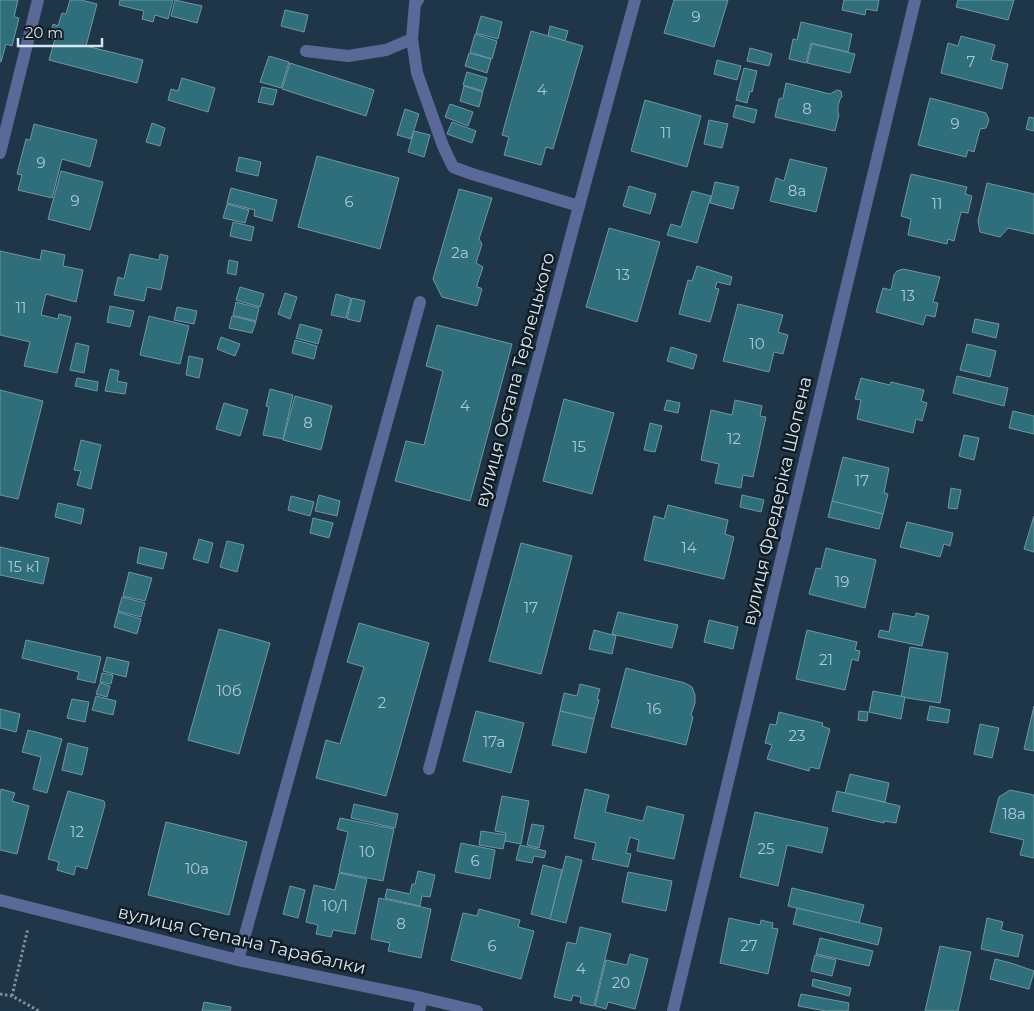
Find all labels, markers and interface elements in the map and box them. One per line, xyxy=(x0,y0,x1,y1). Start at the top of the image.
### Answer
house number: 9 xyxy=(691,7,701,26)
scale bar xyxy=(18,15,101,47)
text: 20 m xyxy=(25,23,63,42)
house number: 7 xyxy=(967,52,976,71)
house number: 4 xyxy=(537,80,547,99)
house number: 8 xyxy=(802,99,812,118)
house number: 9 xyxy=(950,114,960,133)
house number: 11 xyxy=(661,123,671,142)
house number: 9 xyxy=(36,153,46,172)
house number: 8а xyxy=(788,181,806,200)
house number: 9 xyxy=(70,191,80,210)
house number: 6 xyxy=(344,192,354,211)
house number: 11 xyxy=(932,194,942,213)
house number: 2а xyxy=(451,243,469,262)
street label: вулиця Остапа Терлецького xyxy=(470,250,560,510)
house number: 13 xyxy=(616,265,630,284)
house number: 13 xyxy=(901,286,915,305)
house number: 11 xyxy=(16,298,26,317)
house number: 10 xyxy=(749,334,765,353)
street label: вулиця Фредеріка Шопена xyxy=(738,374,816,628)
house number: 4 xyxy=(460,396,470,415)
house number: 8 xyxy=(303,413,313,432)
house number: 12 xyxy=(727,429,741,448)
house number: 15 xyxy=(572,437,586,456)
house number: 17 xyxy=(855,471,869,490)
house number: 14 xyxy=(681,538,697,557)
house number: 15 к1 xyxy=(8,557,40,576)
house number: 19 xyxy=(835,572,849,591)
house number: 17 xyxy=(524,598,538,617)
house number: 21 xyxy=(819,650,833,669)
house number: 10б xyxy=(216,681,242,700)
house number: 2 xyxy=(378,693,386,712)
house number: 16 xyxy=(647,699,661,718)
house number: 23 xyxy=(789,726,805,745)
house number: 17а xyxy=(483,732,505,751)
house number: 18а xyxy=(1002,804,1026,823)
house number: 12 xyxy=(70,822,84,841)
house number: 25 xyxy=(757,839,775,858)
house number: 10 xyxy=(359,842,375,861)
house number: 6 xyxy=(470,851,480,870)
house number: 10а xyxy=(185,859,209,878)
house number: 10/1 xyxy=(322,896,348,915)
street label: вулиця Степана Тарабалки xyxy=(116,901,368,979)
house number: 8 xyxy=(396,914,406,933)
house number: 6 xyxy=(487,936,497,955)
house number: 27 xyxy=(740,936,758,955)
house number: 4 xyxy=(576,959,586,978)
house number: 20 xyxy=(612,973,630,992)

